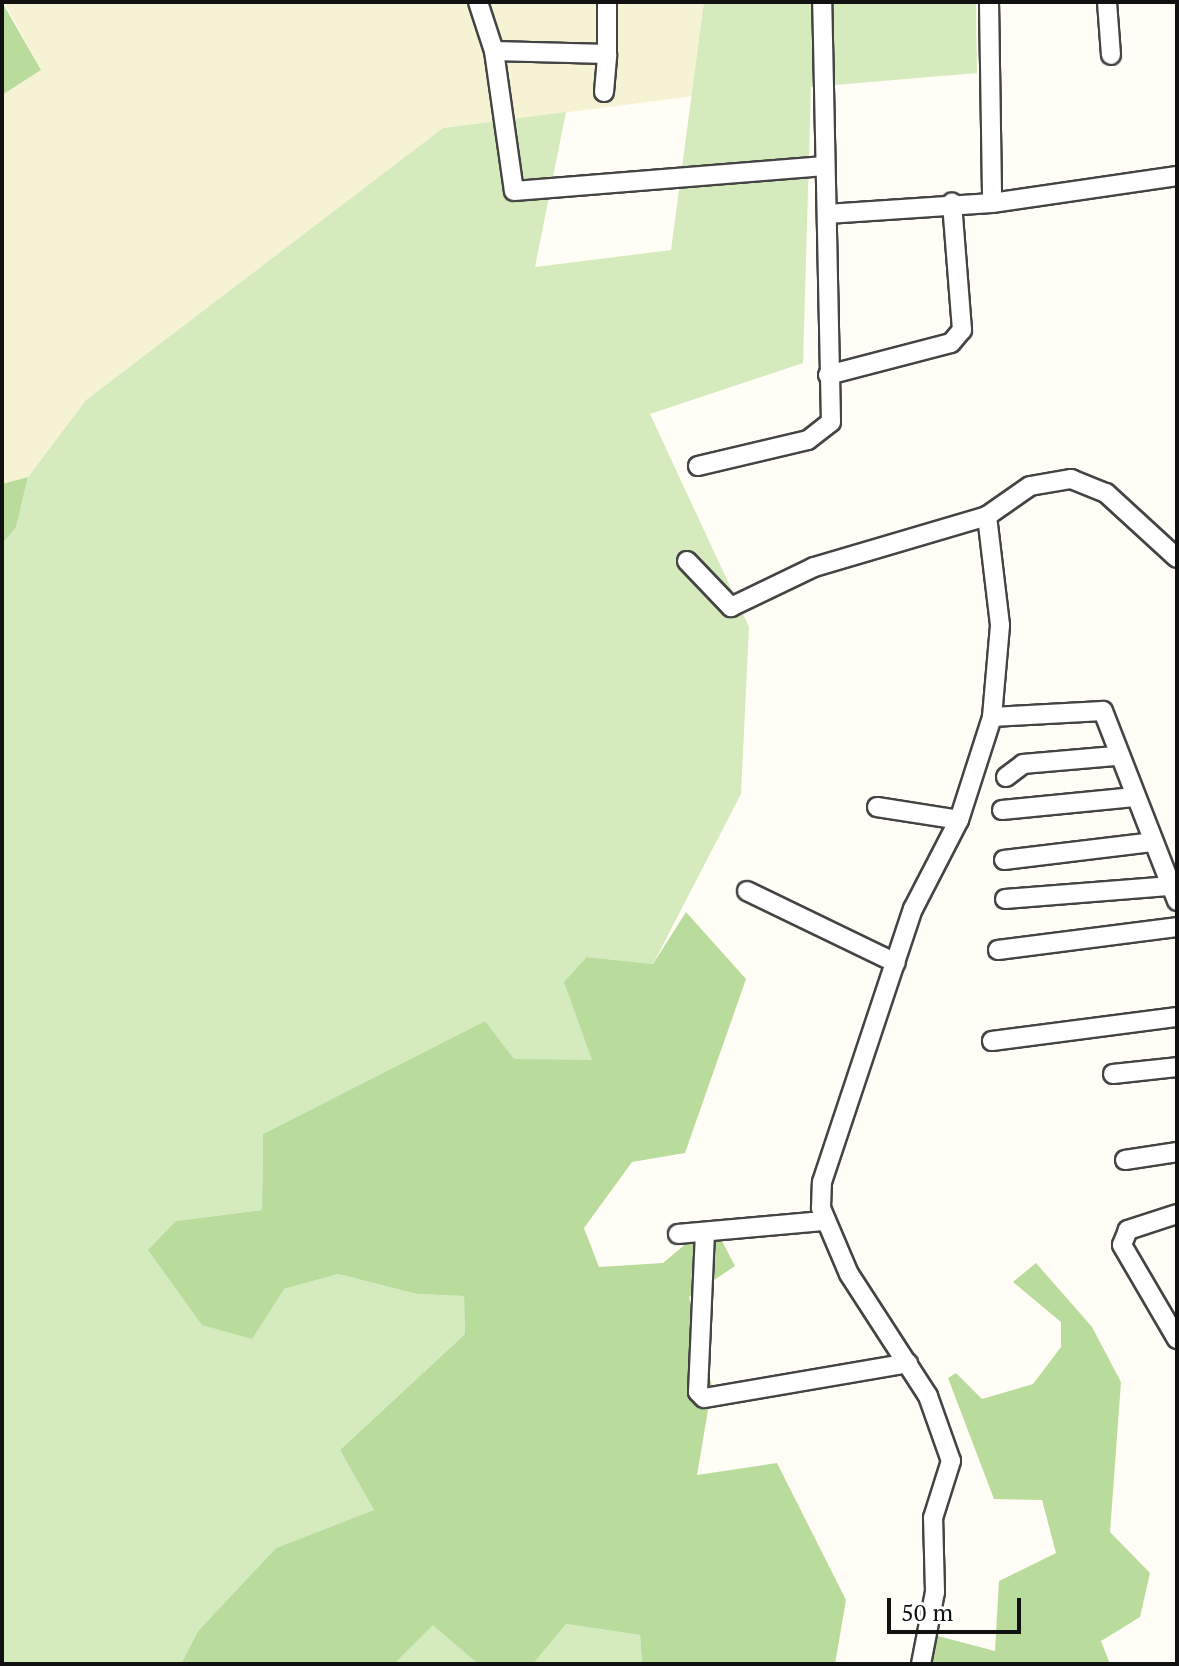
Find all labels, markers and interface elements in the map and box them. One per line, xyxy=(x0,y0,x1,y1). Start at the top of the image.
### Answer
scale bar xyxy=(891,1582,1025,1632)
text: 50 m xyxy=(901,1596,953,1628)

